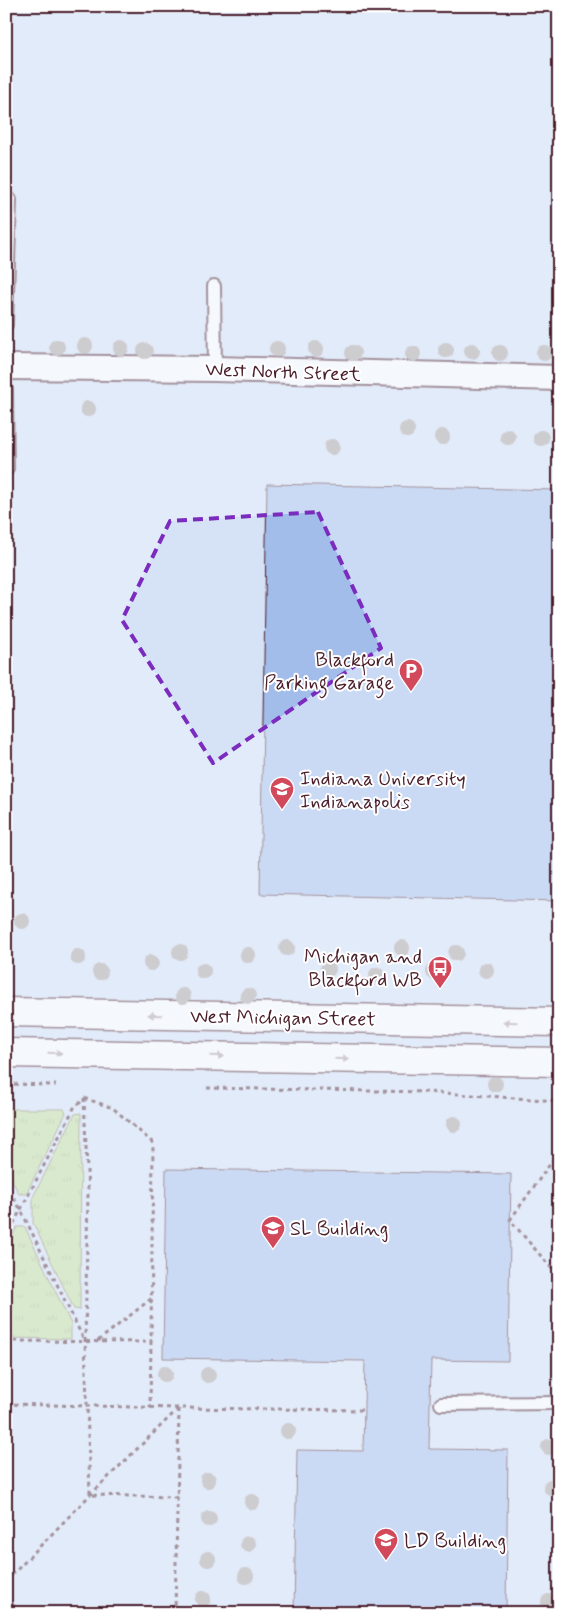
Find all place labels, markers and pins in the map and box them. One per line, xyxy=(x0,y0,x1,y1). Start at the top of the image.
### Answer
place label: Blackford Parking Garage xyxy=(264,647,394,699)
parking icon: Blackford Parking Garage xyxy=(398,658,424,692)
place label: Indiana University Indianapolis xyxy=(300,766,466,816)
school or university icon: Indiana University Indianapolis xyxy=(269,776,295,810)
place label: Michigan and Blackford WB xyxy=(304,944,422,996)
bus stop icon: Michigan and Blackford WB xyxy=(427,955,453,989)
school or university icon: SL Building xyxy=(260,1215,286,1249)
place label: SL Building xyxy=(290,1216,388,1243)
school or university icon: LD Building xyxy=(373,1527,399,1561)
place label: LD Building xyxy=(404,1528,506,1555)

